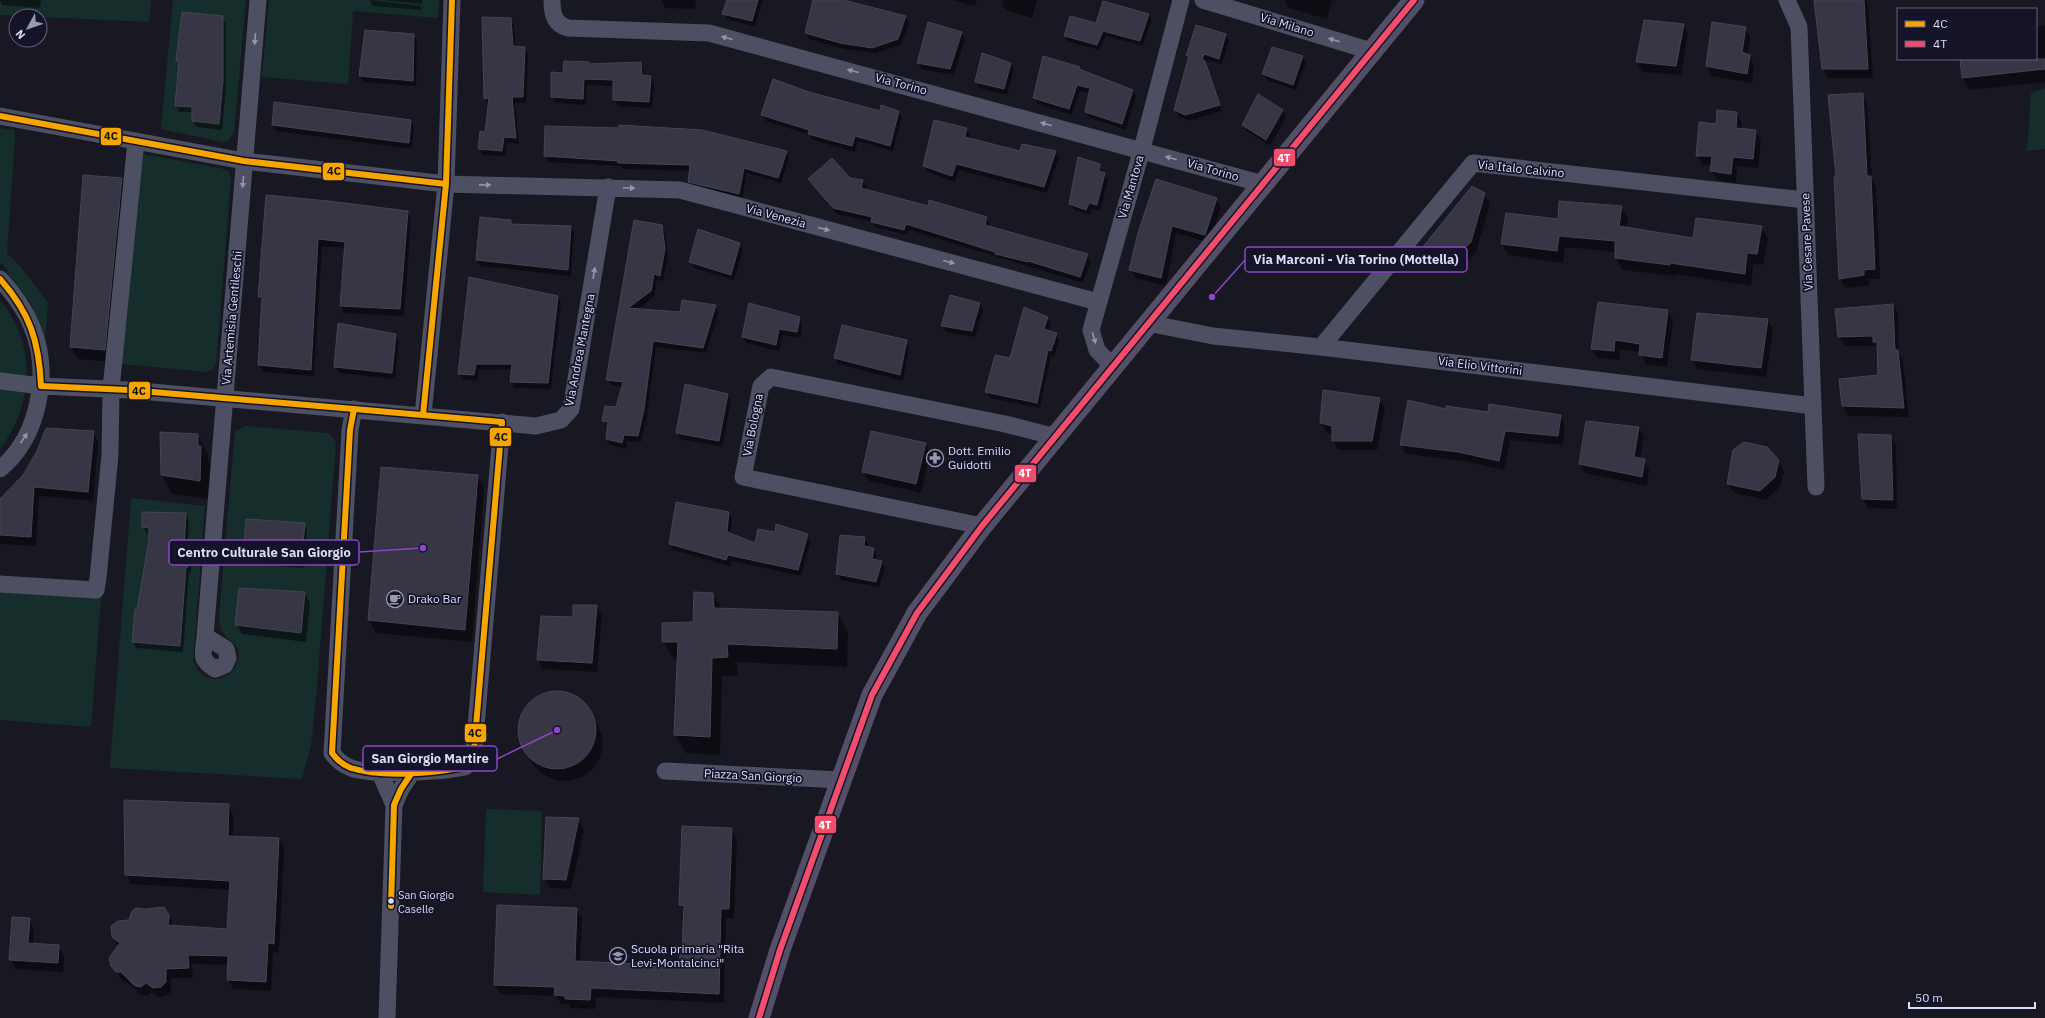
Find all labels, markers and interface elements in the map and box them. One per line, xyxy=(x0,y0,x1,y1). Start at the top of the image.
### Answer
north arrow xyxy=(8,8,48,48)
legend xyxy=(1897,8,2037,60)
street label: Via Milano xyxy=(1258,9,1316,40)
text: 4C xyxy=(1933,16,1948,31)
text: N xyxy=(12,27,28,42)
one-way arrow xyxy=(251,33,258,45)
one-way arrow xyxy=(721,34,734,40)
text: 4T xyxy=(1933,36,1947,51)
one-way arrow xyxy=(1328,37,1340,43)
one-way arrow xyxy=(847,68,859,74)
street label: Via Torino xyxy=(873,69,929,98)
one-way arrow xyxy=(1040,120,1052,126)
line badge: 4C xyxy=(100,127,122,146)
text: 4C xyxy=(104,129,118,143)
line badge: 4T xyxy=(1273,148,1296,167)
text: 4T xyxy=(1277,151,1291,165)
street label: Via Mantova xyxy=(1114,153,1147,220)
one-way arrow xyxy=(1165,155,1177,161)
street label: Via Torino xyxy=(1185,155,1241,184)
street label: Via Italo Calvino xyxy=(1477,156,1565,181)
line badge: 4C xyxy=(322,162,345,181)
text: 4C xyxy=(327,164,341,178)
one-way arrow xyxy=(239,176,246,188)
one-way arrow xyxy=(479,182,492,188)
one-way arrow xyxy=(623,185,636,191)
street label: Via Cesare Pavese xyxy=(1797,192,1816,291)
street label: Via Venezia xyxy=(745,200,808,231)
one-way arrow xyxy=(818,226,830,232)
callout: Via Marconi - Via Torino (Mottella) xyxy=(1245,247,1467,272)
street label: Via Artemisia Gentileschi xyxy=(218,250,245,386)
text: Via Marconi - Via Torino (Mottella) xyxy=(1253,251,1459,268)
one-way arrow xyxy=(943,260,955,266)
one-way arrow xyxy=(591,267,597,279)
street label: Via Andrea Mantegna xyxy=(561,292,598,408)
one-way arrow xyxy=(1091,332,1097,344)
street label: Via Elio Vittorini xyxy=(1437,353,1523,378)
line badge: 4C xyxy=(128,381,151,400)
text: 4C xyxy=(132,384,146,398)
street label: Via Bologna xyxy=(739,392,766,458)
line badge: 4C xyxy=(489,427,512,447)
text: 4C xyxy=(494,430,508,444)
one-way arrow xyxy=(20,433,28,444)
place label: Dott. Emilio Guidotti xyxy=(948,443,1011,472)
pharmacy icon: Dott. Emilio Guidotti xyxy=(925,448,945,468)
line badge: 4T xyxy=(1014,464,1037,483)
text: 4T xyxy=(1018,466,1032,480)
callout: Centro Culturale San Giorgio xyxy=(169,540,359,565)
text: Centro Culturale San Giorgio xyxy=(177,544,351,561)
cafe icon: Drako Bar xyxy=(385,589,405,609)
place label: Drako Bar xyxy=(408,591,462,606)
line badge: 4C xyxy=(464,723,487,743)
text: 4C xyxy=(468,726,482,740)
callout: San Giorgio Martire xyxy=(363,746,497,771)
text: San Giorgio Martire xyxy=(371,750,489,767)
street label: Piazza San Giorgio xyxy=(704,765,803,786)
line badge: 4T xyxy=(814,815,837,834)
text: 4T xyxy=(818,818,832,832)
place label: San Giorgio Caselle xyxy=(398,888,454,916)
marker: San Giorgio Caselle xyxy=(386,896,396,906)
place label: Scuola primaria "Rita Levi-Montalcinci" xyxy=(631,941,745,970)
school or university icon: Scuola primaria "Rita Levi-Montalcinci" xyxy=(608,946,628,966)
scale bar xyxy=(1909,984,2035,1010)
text: 50 m xyxy=(1915,990,1943,1005)

